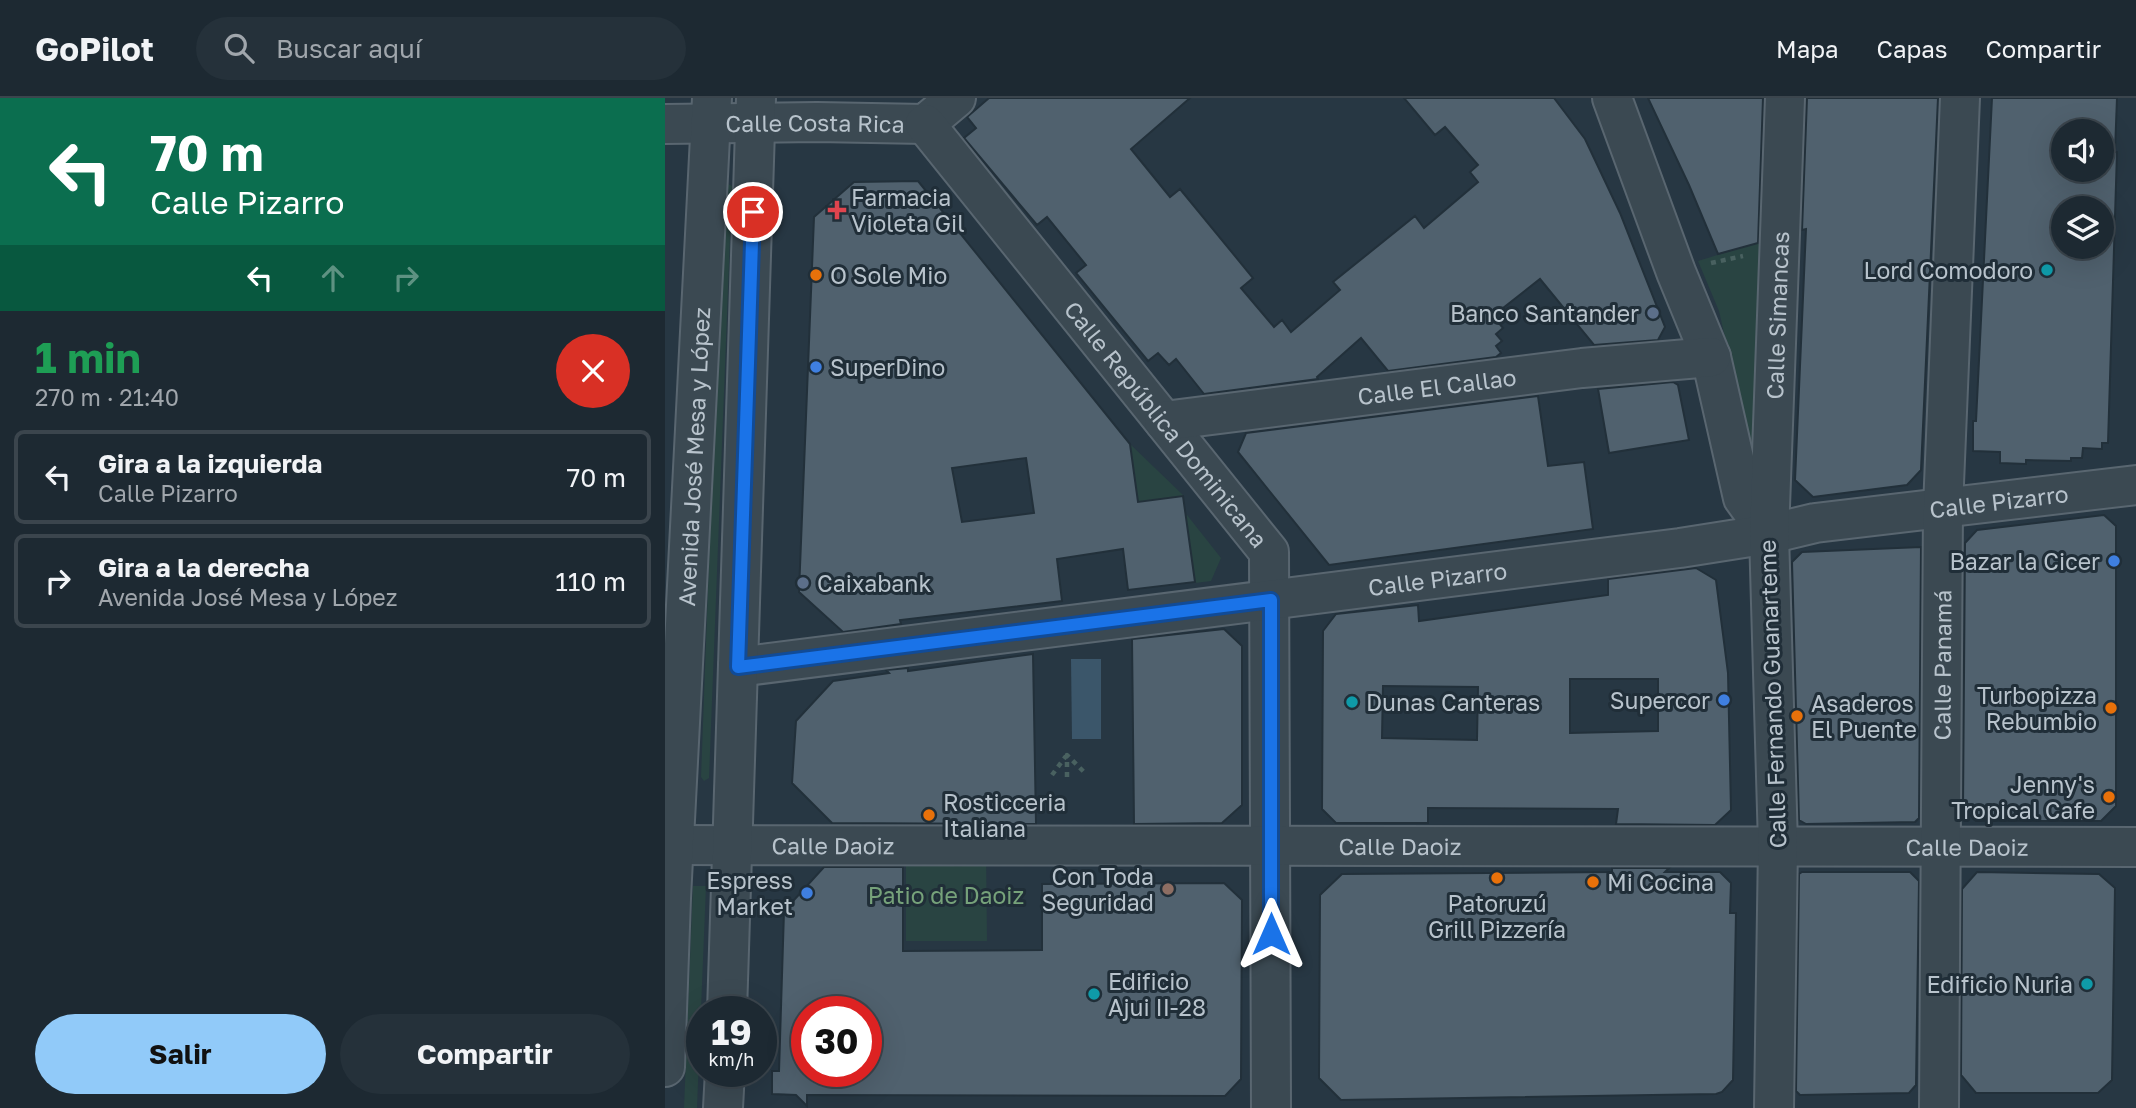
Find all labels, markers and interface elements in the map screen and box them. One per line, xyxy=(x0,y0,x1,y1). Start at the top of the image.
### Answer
search box xyxy=(196,17,686,80)
text: GoPilot xyxy=(35,29,154,68)
icon: search xyxy=(220,29,258,67)
text: Buscar aquí xyxy=(276,33,422,64)
text: Mapa xyxy=(1776,34,1839,63)
text: Capas xyxy=(1877,34,1947,63)
text: Compartir xyxy=(1985,34,2101,63)
street label: Calle Costa Rica xyxy=(725,108,905,138)
map controls xyxy=(2051,119,2114,259)
button: sound xyxy=(2051,119,2114,182)
text: 70 m xyxy=(150,123,264,182)
icon: left xyxy=(35,126,126,217)
pin xyxy=(723,182,783,242)
text: Calle Pizarro xyxy=(150,183,344,221)
place label: Farmacia Violeta Gil xyxy=(851,183,965,237)
icon: arrive xyxy=(734,193,772,231)
button: layers xyxy=(2051,196,2114,259)
marker: Farmacia Violeta Gil xyxy=(829,202,845,218)
street label: Calle Simancas xyxy=(1760,231,1794,400)
place label: Lord Comodoro xyxy=(1864,256,2033,284)
icon: left xyxy=(241,259,279,297)
icon: ahead xyxy=(314,259,352,297)
icon: right xyxy=(387,259,425,297)
place label: O Sole Mio xyxy=(830,261,947,289)
marker: Lord Comodoro xyxy=(2039,262,2055,278)
marker: O Sole Mio xyxy=(808,267,824,283)
street label: Calle República Dominicana xyxy=(1059,295,1273,553)
place label: Banco Santander xyxy=(1450,299,1639,327)
marker: Banco Santander xyxy=(1645,305,1661,321)
street label: Avenida José Mesa y López xyxy=(672,306,715,607)
text: 1 min xyxy=(35,332,141,382)
button: close xyxy=(556,334,630,408)
place label: SuperDino xyxy=(830,353,945,381)
marker: SuperDino xyxy=(808,359,824,375)
street label: Calle El Callao xyxy=(1356,362,1518,410)
text: 270 m · 21:40 xyxy=(35,383,179,411)
text: Gira a la izquierda xyxy=(98,448,322,479)
icon: left xyxy=(39,458,77,496)
text: 70 m xyxy=(567,462,626,493)
text: Calle Pizarro xyxy=(98,479,238,507)
street label: Calle Pizarro xyxy=(1928,479,2070,523)
street label: Calle Fernando Guanarteme xyxy=(1753,539,1791,849)
place label: Bazar la Cicer xyxy=(1949,547,2100,575)
text: Gira a la derecha xyxy=(98,552,310,583)
marker: Bazar la Cicer xyxy=(2106,553,2122,569)
street label: Calle Pizarro xyxy=(1366,556,1509,601)
icon: right xyxy=(39,562,77,600)
text: 110 m xyxy=(555,566,626,597)
place label: Caixabank xyxy=(817,569,932,597)
marker: Caixabank xyxy=(795,575,811,591)
text: Avenida José Mesa y López xyxy=(98,583,397,611)
street label: Calle Panamá xyxy=(1927,590,1956,740)
place label: Turbopizza Rebumbio xyxy=(1977,681,2097,735)
place label: Supercor xyxy=(1610,686,1710,714)
place label: Dunas Canteras xyxy=(1366,688,1540,716)
place label: Asaderos El Puente xyxy=(1811,689,1917,743)
marker: Supercor xyxy=(1716,692,1732,708)
marker: Dunas Canteras xyxy=(1344,694,1360,710)
marker: Turbopizza Rebumbio xyxy=(2103,700,2119,716)
marker: Asaderos El Puente xyxy=(1789,708,1805,724)
place label: Jenny's Tropical Cafe xyxy=(1951,770,2095,824)
place label: Rosticceria Italiana xyxy=(943,788,1066,842)
marker: Jenny's Tropical Cafe xyxy=(2101,789,2117,805)
marker: Rosticceria Italiana xyxy=(921,807,937,823)
street label: Calle Daoiz xyxy=(771,831,895,859)
street label: Calle Daoiz xyxy=(1338,832,1462,860)
street label: Calle Daoiz xyxy=(1905,833,2029,861)
place label: Con Toda Seguridad xyxy=(1041,862,1154,916)
place label: Espress Market xyxy=(706,866,793,920)
place label: Mi Cocina xyxy=(1607,868,1714,896)
marker: Patoruzú Grill Pizzería xyxy=(1489,870,1505,886)
marker: Mi Cocina xyxy=(1585,874,1601,890)
park label: Patio de Daoiz xyxy=(868,881,1024,909)
marker: Con Toda Seguridad xyxy=(1160,881,1176,897)
marker: Espress Market xyxy=(799,885,815,901)
place label: Patoruzú Grill Pizzería xyxy=(1428,889,1566,943)
position arrow xyxy=(1234,897,1308,971)
place label: Edificio Ajui II-28 xyxy=(1108,967,1206,1021)
place label: Edificio Nuria xyxy=(1927,970,2073,998)
marker: Edificio Nuria xyxy=(2079,976,2095,992)
marker: Edificio Ajui II-28 xyxy=(1086,986,1102,1002)
speed limit sign: 30 xyxy=(791,996,882,1087)
text: 19 xyxy=(711,1011,752,1053)
button: Salir xyxy=(35,1014,326,1094)
button: Compartir xyxy=(340,1014,630,1094)
text: km/h xyxy=(709,1048,754,1070)

